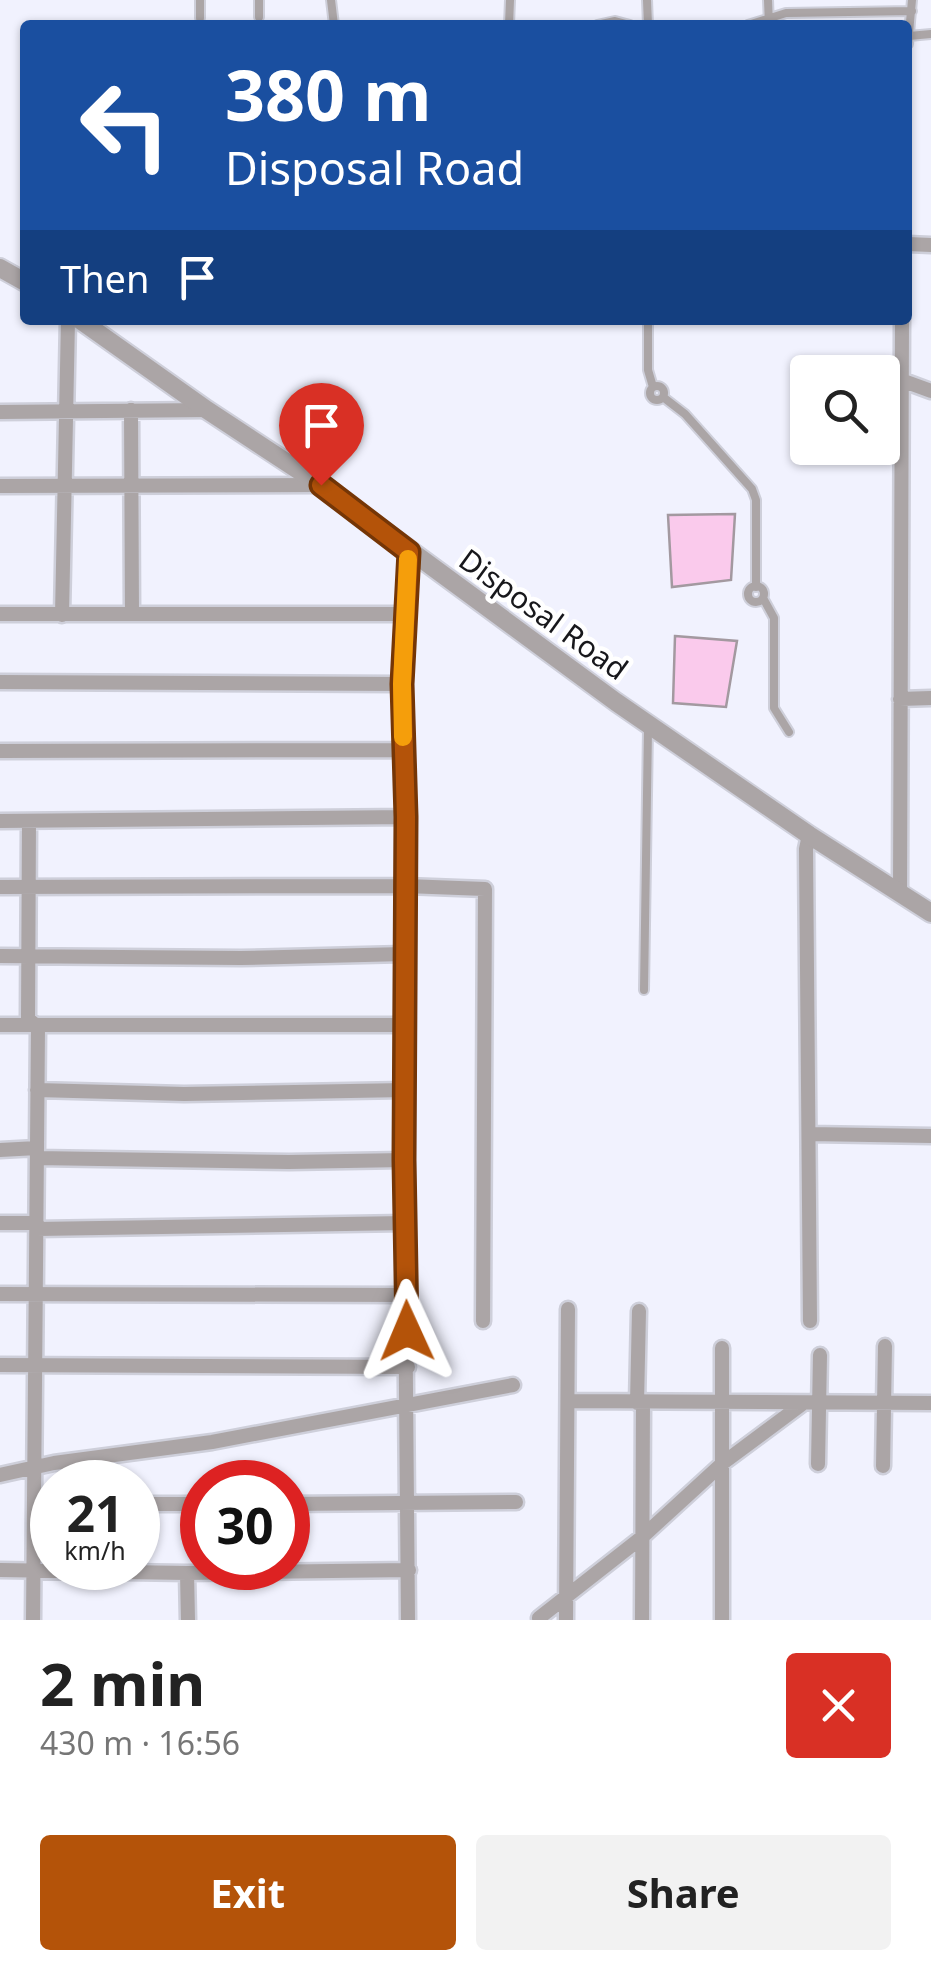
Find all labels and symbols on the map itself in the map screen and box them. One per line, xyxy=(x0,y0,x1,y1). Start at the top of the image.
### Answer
pin xyxy=(279,383,364,486)
street label: Disposal Road xyxy=(451,539,637,689)
position arrow xyxy=(355,1279,459,1383)
speed limit sign: 30 xyxy=(180,1460,310,1590)

